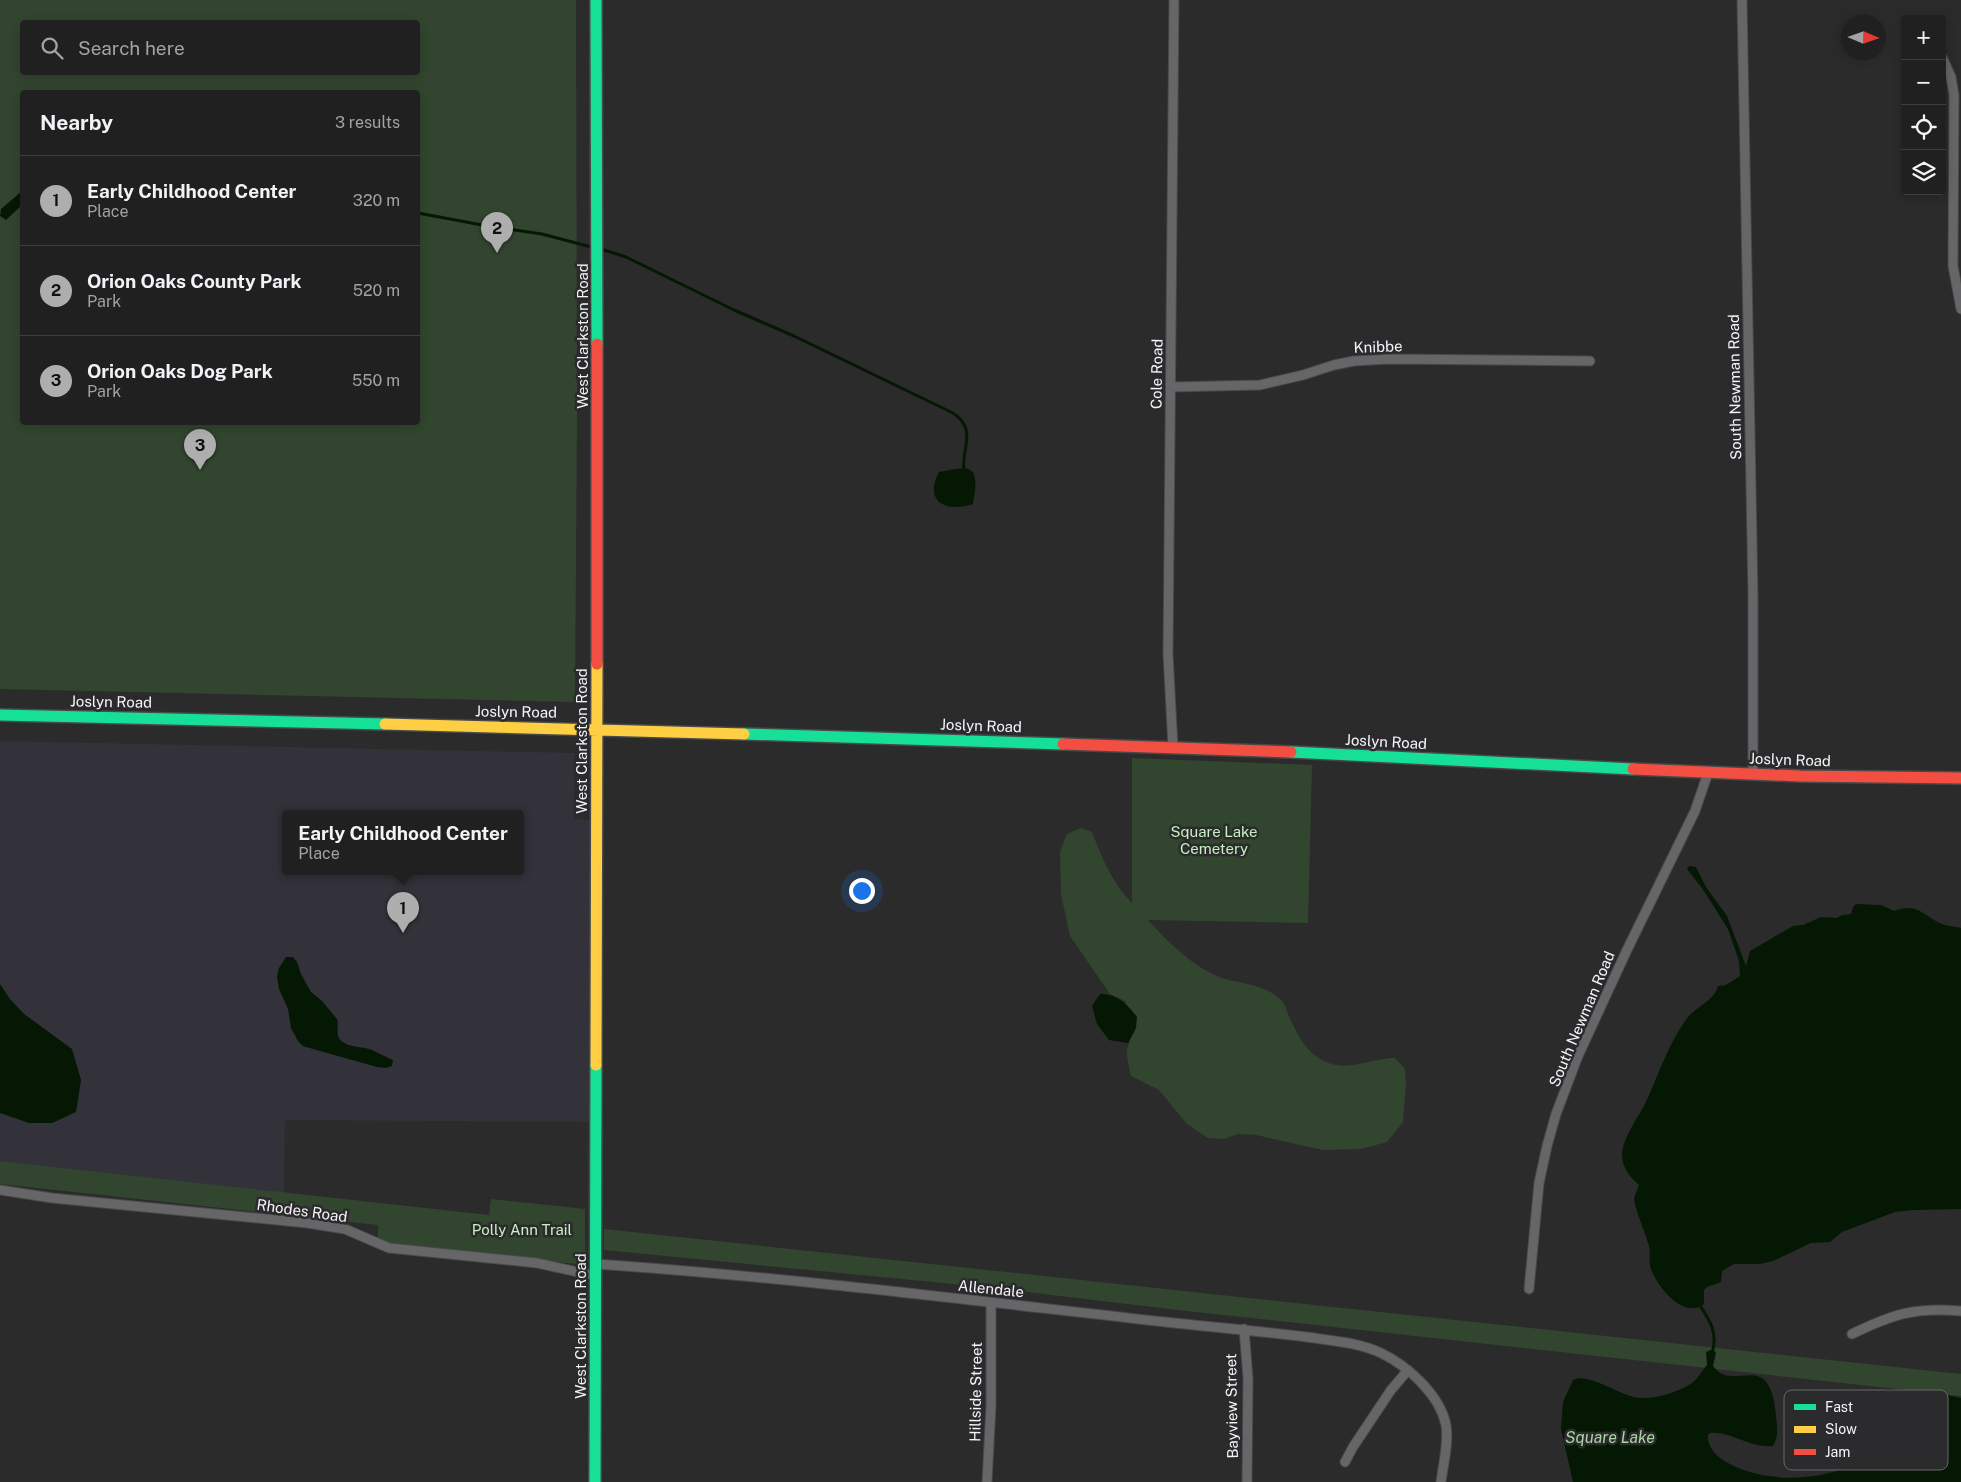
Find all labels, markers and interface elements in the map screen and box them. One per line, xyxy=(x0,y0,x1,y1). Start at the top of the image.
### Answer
north arrow xyxy=(1841,15,1886,60)
map controls xyxy=(1901,15,1946,195)
button: + xyxy=(1901,15,1946,60)
search box xyxy=(20,20,420,75)
icon: search xyxy=(38,34,66,62)
text: Search here xyxy=(78,37,185,59)
button: − xyxy=(1901,60,1946,105)
button: locate xyxy=(1901,105,1946,150)
text: Nearby xyxy=(40,110,113,135)
text: 3 results xyxy=(335,113,400,132)
button: layers xyxy=(1901,150,1946,195)
text: Early Childhood Center xyxy=(87,180,296,202)
text: 1 xyxy=(53,191,59,210)
text: 320 m xyxy=(353,191,400,210)
text: Place xyxy=(87,202,129,221)
pin: 2 xyxy=(481,212,513,253)
street label: West Clarkston Road xyxy=(574,263,591,409)
text: Orion Oaks County Park xyxy=(87,270,302,292)
text: 2 xyxy=(51,281,61,300)
text: 520 m xyxy=(353,281,400,300)
text: Park xyxy=(87,292,121,311)
street label: South Newman Road xyxy=(1725,314,1744,460)
street label: Knibbe xyxy=(1353,337,1403,356)
street label: Cole Road xyxy=(1147,339,1166,409)
text: Orion Oaks Dog Park xyxy=(87,360,273,382)
text: 3 xyxy=(51,371,61,390)
text: 550 m xyxy=(352,371,400,390)
text: Park xyxy=(87,382,121,401)
pin: 3 xyxy=(184,429,216,470)
street label: West Clarkston Road xyxy=(573,668,590,814)
street label: Joslyn Road xyxy=(70,692,152,711)
street label: Joslyn Road xyxy=(475,702,557,721)
street label: Joslyn Road xyxy=(940,716,1022,735)
street label: Joslyn Road xyxy=(1345,731,1427,752)
street label: Joslyn Road xyxy=(1749,750,1831,769)
popup xyxy=(282,810,524,875)
text: Early Childhood Center xyxy=(298,822,508,844)
park label: Square Lake Cemetery xyxy=(1170,823,1258,857)
text: Place xyxy=(298,844,340,863)
your location xyxy=(849,878,875,904)
pin: 1 xyxy=(387,892,419,933)
street label: South Newman Road xyxy=(1545,948,1618,1089)
street label: Rhodes Road xyxy=(256,1196,348,1225)
park label: Polly Ann Trail xyxy=(472,1221,572,1238)
street label: West Clarkston Road xyxy=(572,1253,589,1399)
street label: Allendale xyxy=(957,1277,1025,1300)
street label: Hillside Street xyxy=(966,1342,985,1442)
street label: Bayview Street xyxy=(1222,1353,1241,1459)
legend xyxy=(1784,1390,1948,1470)
text: Fast xyxy=(1825,1399,1853,1415)
text: Slow xyxy=(1825,1421,1857,1437)
water label: Square Lake xyxy=(1565,1428,1655,1447)
text: Jam xyxy=(1825,1444,1850,1460)

